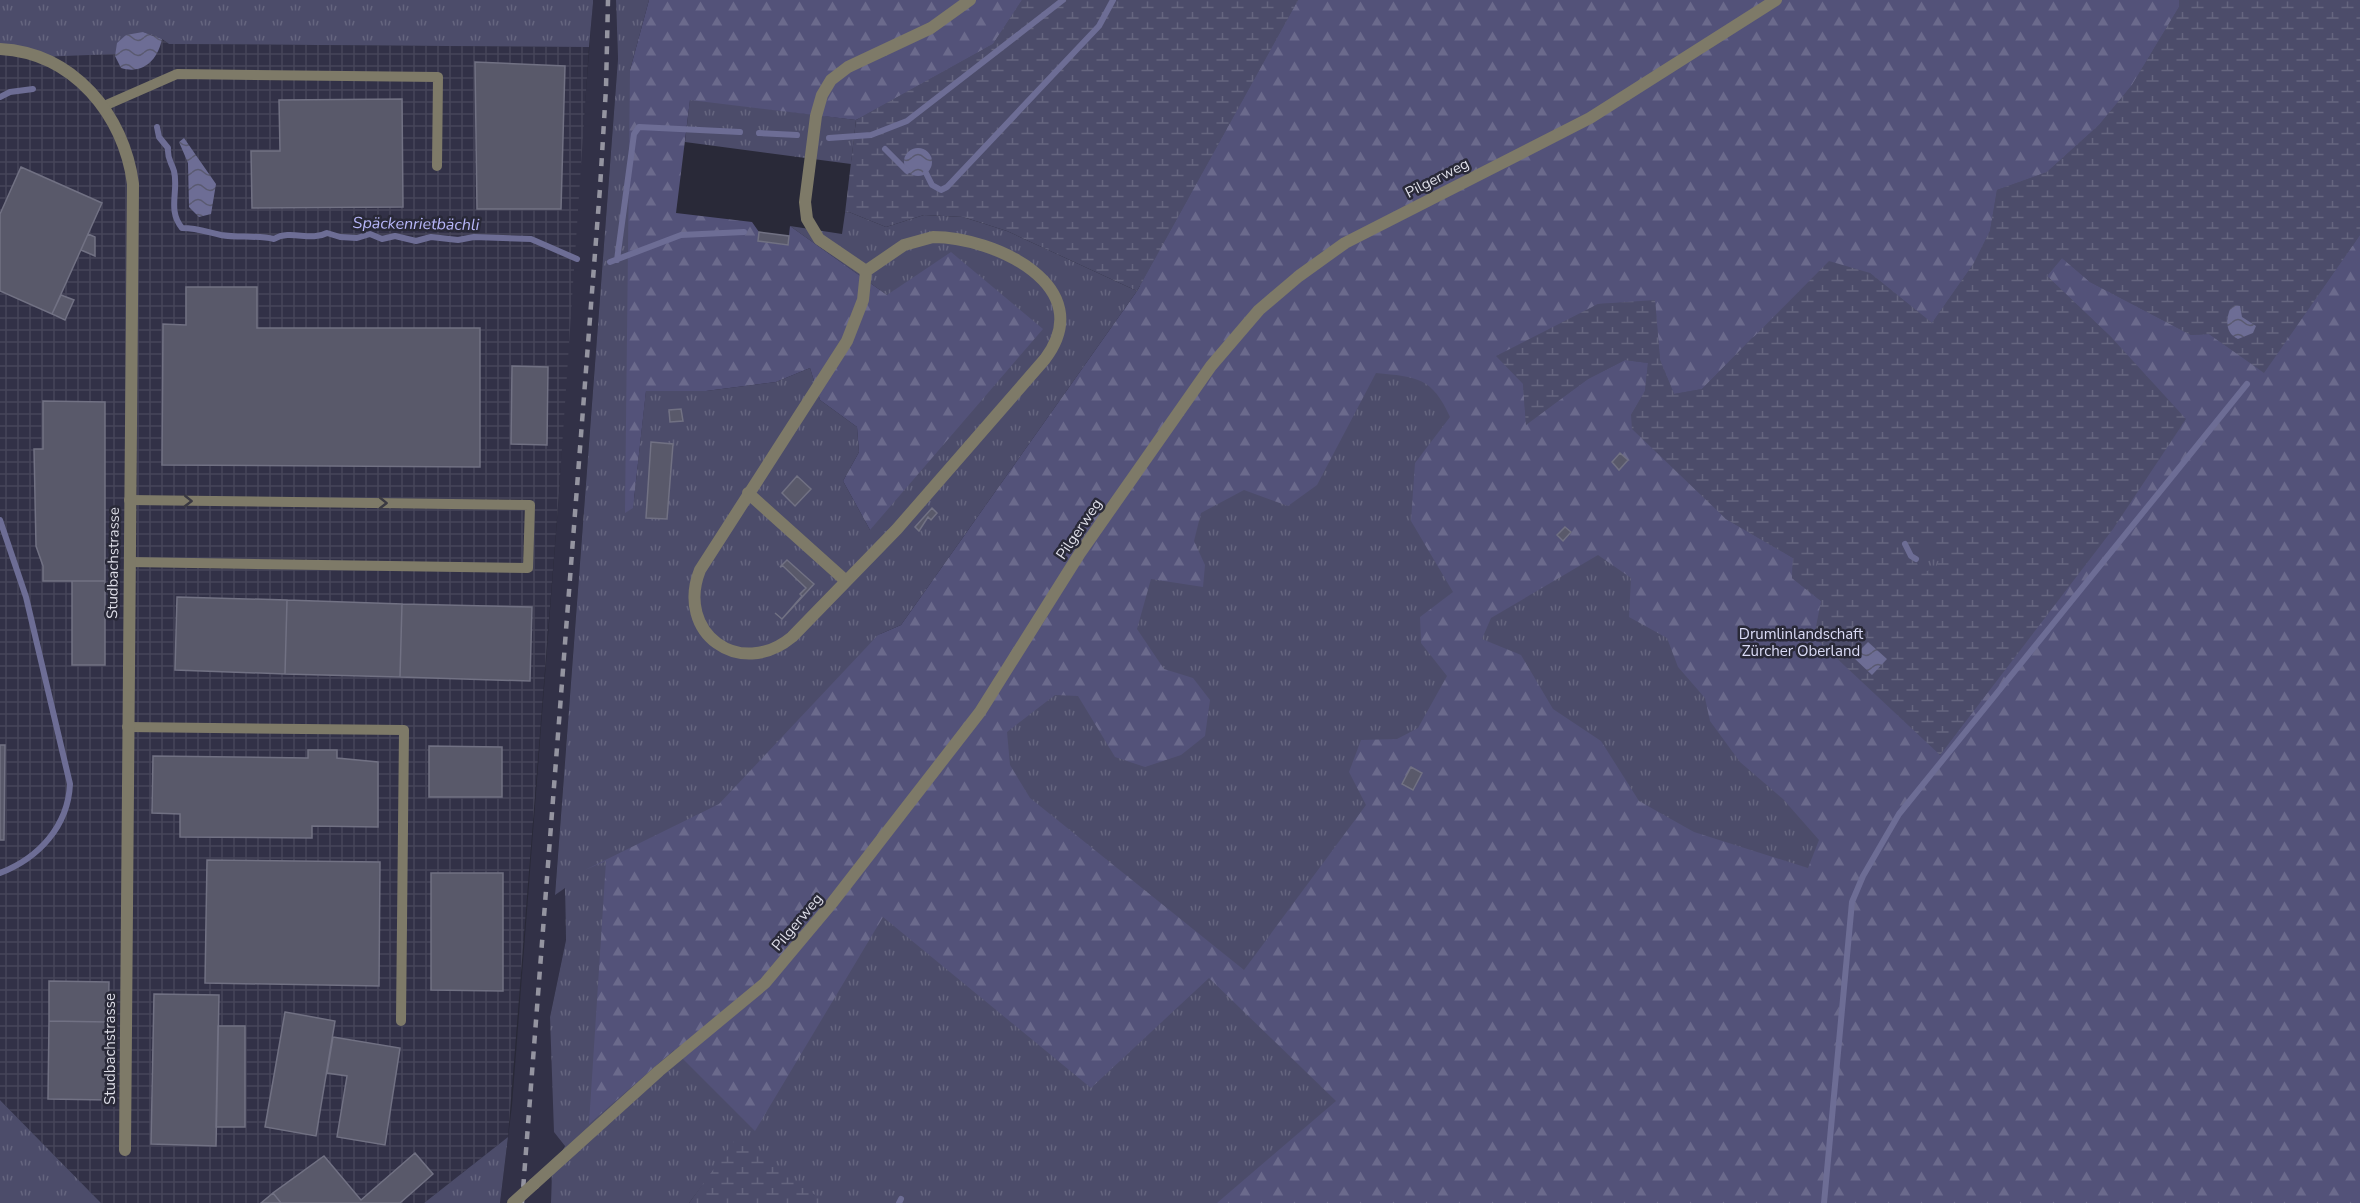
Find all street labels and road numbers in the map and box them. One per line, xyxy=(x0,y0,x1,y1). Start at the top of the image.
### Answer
street label: Pilgerweg xyxy=(1402,153,1472,203)
street label: Pilgerweg xyxy=(1051,495,1107,563)
street label: Studbachstrasse xyxy=(102,507,124,619)
street label: Pilgerweg xyxy=(767,889,827,955)
street label: Studbachstrasse xyxy=(100,993,120,1105)

